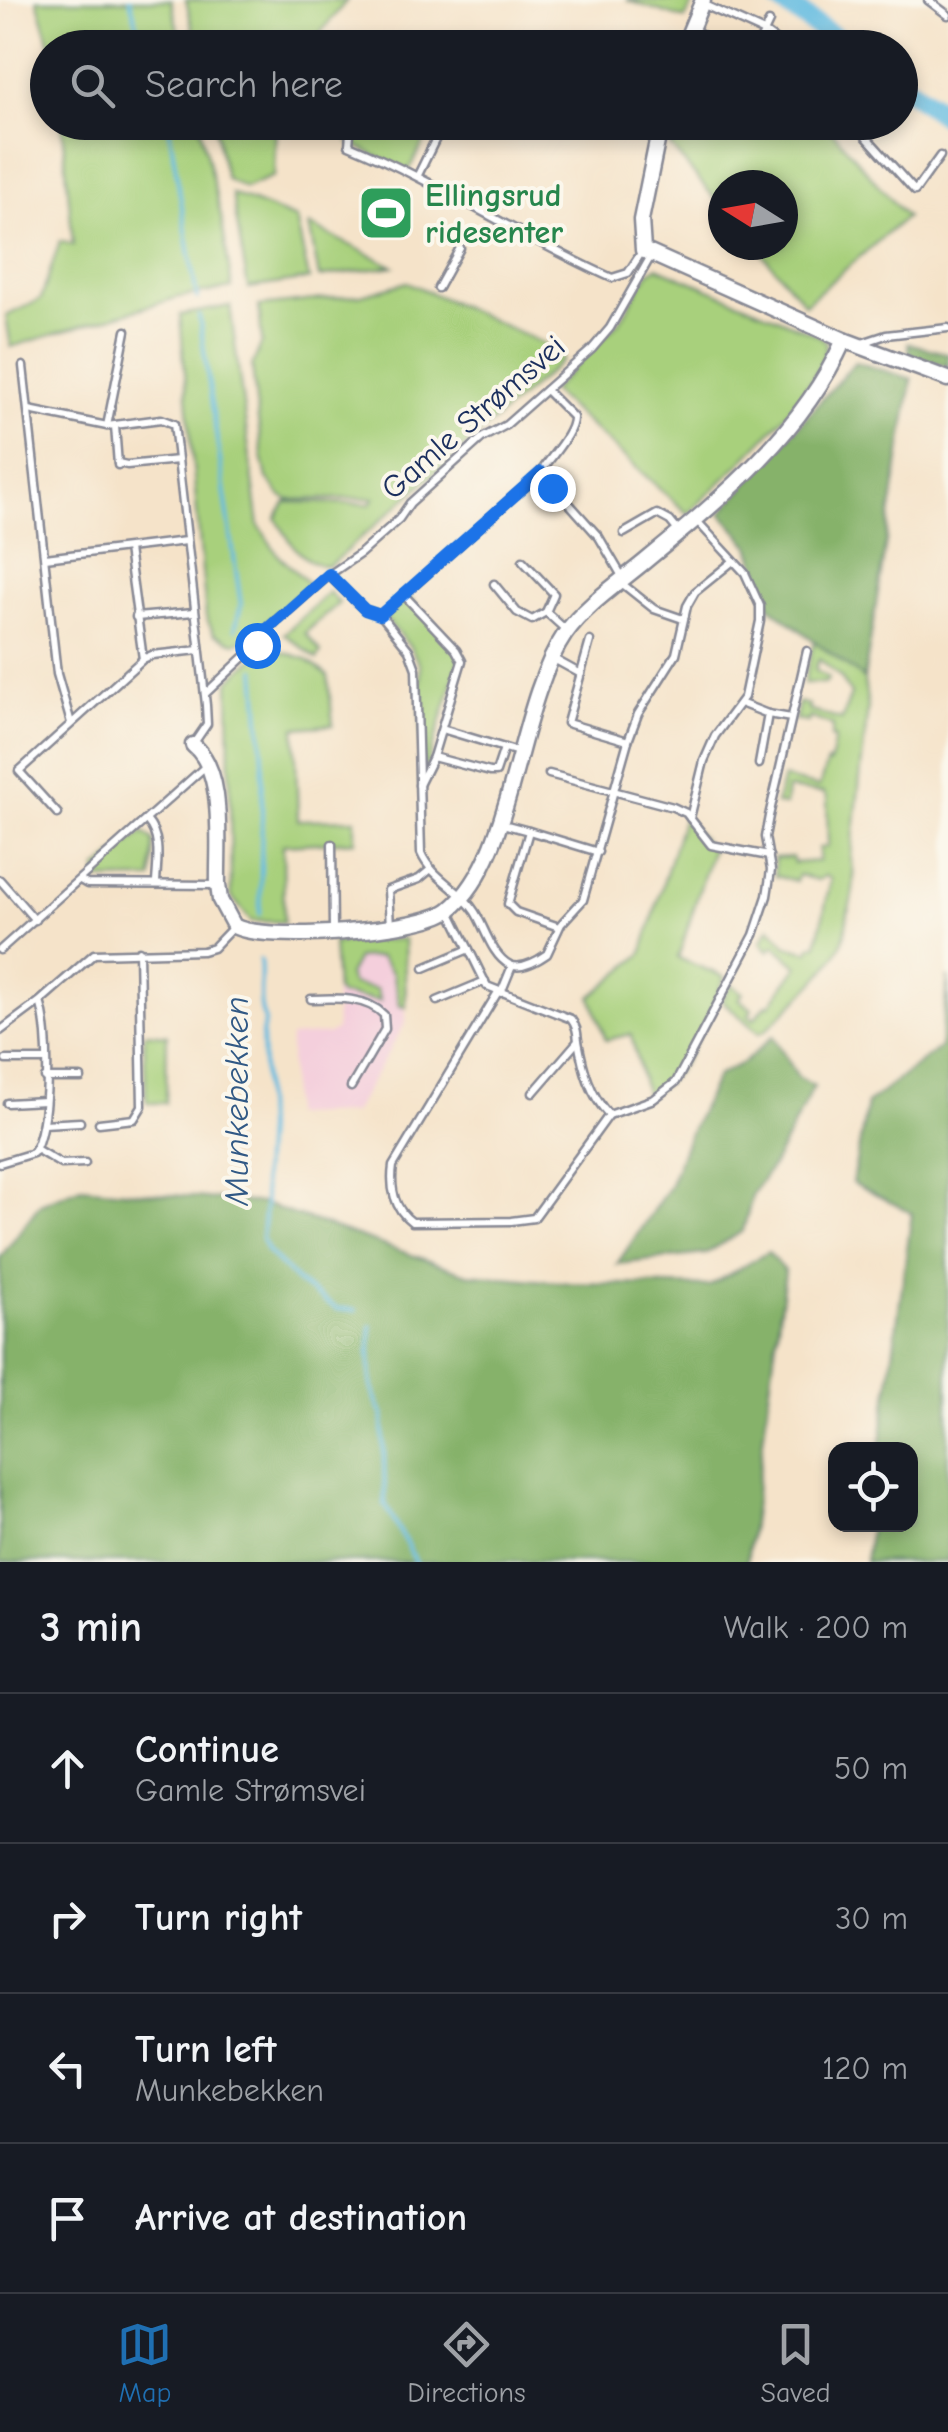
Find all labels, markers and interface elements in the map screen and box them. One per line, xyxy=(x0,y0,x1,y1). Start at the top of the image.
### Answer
search box xyxy=(30,30,918,140)
icon: search xyxy=(65,58,120,113)
text: Search here xyxy=(145,63,343,107)
north arrow xyxy=(708,170,798,260)
place label: Ellingsrud ridesenter xyxy=(425,177,563,251)
sports icon: Ellingsrud ridesenter xyxy=(356,183,416,243)
street label: Gamle Strømsvei xyxy=(374,328,573,507)
route end xyxy=(530,466,576,512)
route start xyxy=(235,623,281,669)
water label: Munkebekken xyxy=(216,996,257,1207)
map controls xyxy=(828,1442,918,1532)
button: locate xyxy=(828,1442,918,1532)
text: 3 min xyxy=(40,1603,142,1652)
text: Walk · 200 m xyxy=(724,1609,908,1646)
text: Continue xyxy=(135,1728,279,1772)
icon: ahead xyxy=(40,1741,95,1796)
text: 50 m xyxy=(834,1750,908,1787)
text: Gamle Strømsvei xyxy=(135,1772,366,1809)
icon: right xyxy=(40,1891,95,1946)
text: Turn right xyxy=(135,1896,302,1940)
text: 30 m xyxy=(835,1900,908,1937)
text: Turn left xyxy=(135,2028,276,2072)
icon: left xyxy=(40,2041,95,2096)
text: 120 m xyxy=(822,2050,908,2087)
text: Munkebekken xyxy=(135,2072,324,2109)
icon: arrive xyxy=(40,2191,95,2246)
text: Arrive at destination xyxy=(135,2196,467,2240)
tab: Map xyxy=(117,2317,172,2409)
tab: Directions xyxy=(407,2317,526,2409)
tab: Saved xyxy=(761,2317,831,2409)

